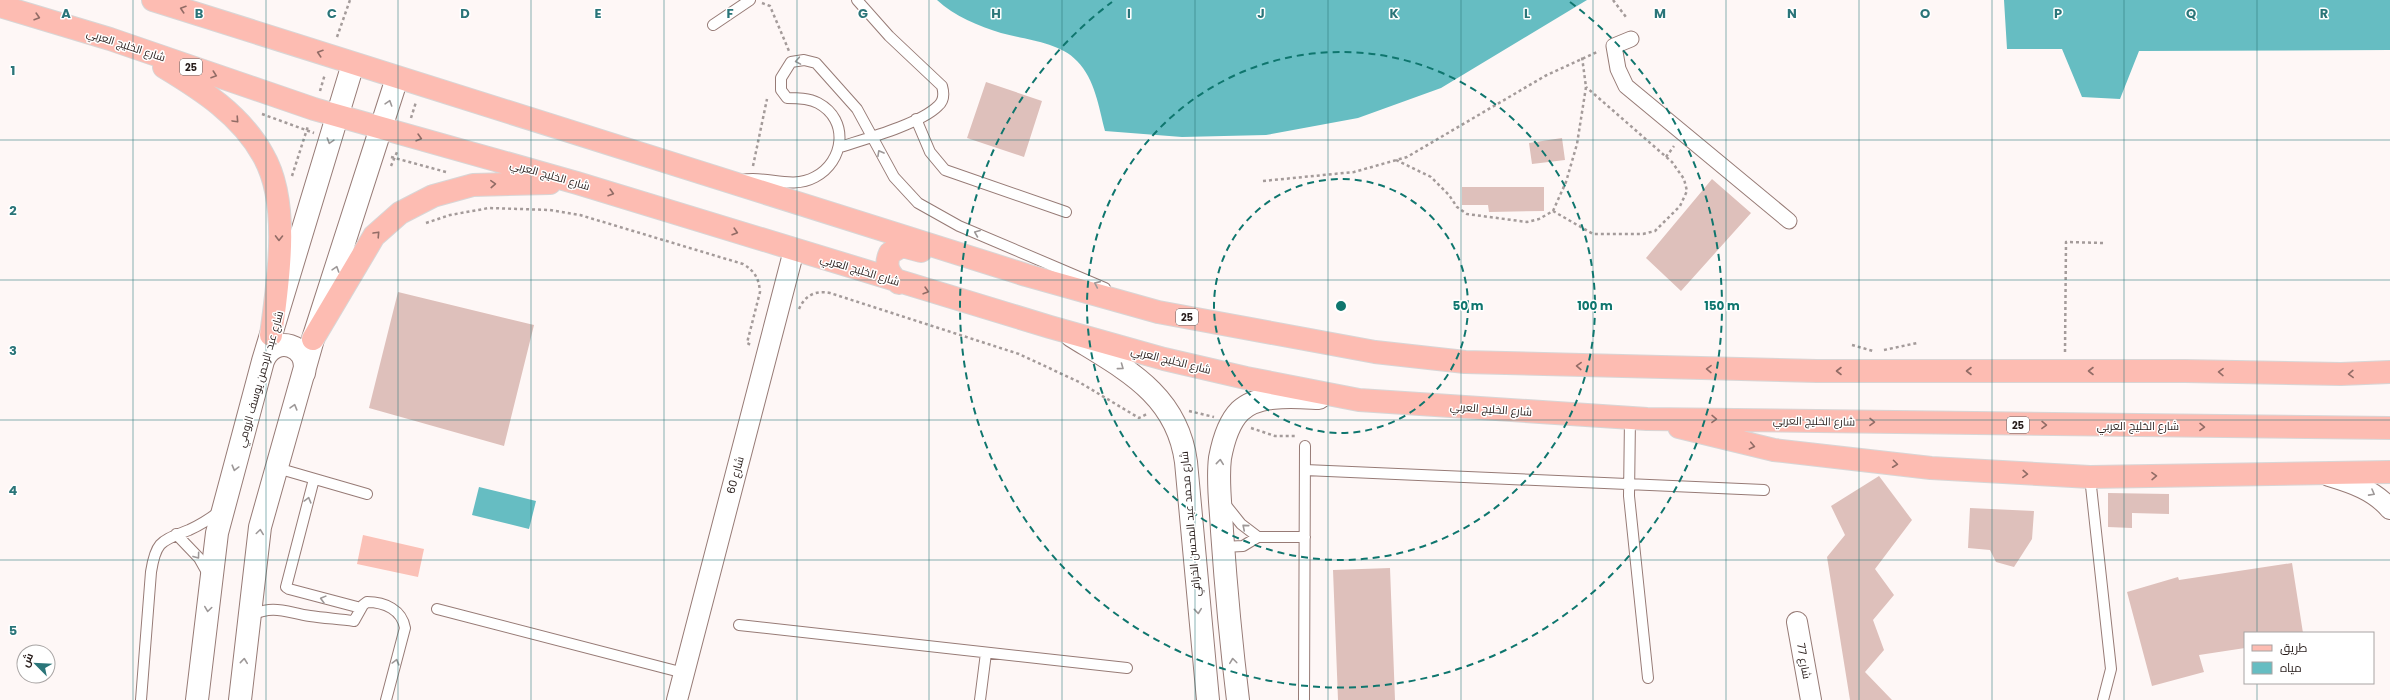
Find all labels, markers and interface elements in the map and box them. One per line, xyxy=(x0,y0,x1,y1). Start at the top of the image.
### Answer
text: A xyxy=(61,4,71,23)
text: B xyxy=(195,4,204,23)
text: C xyxy=(327,4,337,23)
text: D xyxy=(460,4,470,23)
text: E xyxy=(594,4,602,23)
text: F xyxy=(726,4,734,23)
text: G xyxy=(858,4,868,23)
text: H xyxy=(991,4,1001,23)
text: I xyxy=(1127,4,1131,23)
text: J xyxy=(1257,4,1265,23)
text: K xyxy=(1389,4,1399,23)
text: L xyxy=(1524,4,1530,23)
text: M xyxy=(1654,4,1666,23)
text: N xyxy=(1787,4,1797,23)
text: O xyxy=(1920,4,1930,23)
text: P xyxy=(2054,4,2062,23)
text: Q xyxy=(2186,4,2196,23)
text: R xyxy=(2320,4,2328,23)
one-way arrow xyxy=(179,6,186,14)
one-way arrow xyxy=(34,12,41,21)
street label: شارع الخليج العربي xyxy=(84,25,168,66)
one-way arrow xyxy=(317,49,324,58)
one-way arrow xyxy=(795,56,801,65)
road number: 25 xyxy=(180,59,202,75)
text: 1 xyxy=(11,61,15,80)
one-way arrow xyxy=(210,70,217,78)
one-way arrow xyxy=(384,100,393,107)
one-way arrow xyxy=(231,115,239,123)
one-way arrow xyxy=(415,133,422,142)
one-way arrow xyxy=(326,138,335,145)
one-way arrow xyxy=(878,150,885,157)
street label: شارع الخليج العربي xyxy=(508,156,592,195)
one-way arrow xyxy=(489,179,496,188)
one-way arrow xyxy=(607,188,614,197)
text: 2 xyxy=(9,201,17,220)
one-way arrow xyxy=(731,227,738,236)
one-way arrow xyxy=(974,230,981,238)
one-way arrow xyxy=(372,231,380,239)
one-way arrow xyxy=(275,235,283,241)
street label: شارع الخليج العربي xyxy=(818,250,902,291)
one-way arrow xyxy=(331,266,340,273)
one-way arrow xyxy=(1094,281,1101,289)
one-way arrow xyxy=(923,286,930,295)
text: 50 m xyxy=(1453,297,1484,314)
text: 100 m xyxy=(1577,297,1613,314)
text: 150 m xyxy=(1704,297,1740,314)
centre of rings xyxy=(1334,299,1348,313)
street label: شارع عبد الرحمن يوسف الرومي xyxy=(233,309,288,449)
road number: 25 xyxy=(1176,309,1198,325)
text: 3 xyxy=(9,341,17,360)
street label: شارع الخليج العربي xyxy=(1129,342,1213,379)
one-way arrow xyxy=(1576,361,1582,370)
one-way arrow xyxy=(1117,363,1124,370)
one-way arrow xyxy=(1706,364,1712,373)
one-way arrow xyxy=(1836,367,1842,375)
one-way arrow xyxy=(1966,367,1972,375)
one-way arrow xyxy=(2088,367,2094,375)
one-way arrow xyxy=(2218,368,2224,376)
one-way arrow xyxy=(2348,370,2354,378)
street label: شارع الخليج العربي xyxy=(1449,398,1533,421)
one-way arrow xyxy=(289,404,298,411)
street label: شارع الخليج العربي xyxy=(1773,412,1855,431)
one-way arrow xyxy=(1711,415,1717,423)
road number: 25 xyxy=(2007,417,2029,433)
one-way arrow xyxy=(1869,418,1875,426)
street label: شارع الخليج العربي xyxy=(2097,418,2179,435)
one-way arrow xyxy=(2041,421,2047,429)
one-way arrow xyxy=(2199,422,2205,431)
one-way arrow xyxy=(1749,441,1755,449)
street label: شارع محمد عبد المحسن الخرافي xyxy=(1176,451,1205,597)
street label: شارع 60 xyxy=(722,455,748,495)
one-way arrow xyxy=(1216,459,1225,465)
one-way arrow xyxy=(1892,459,1898,468)
one-way arrow xyxy=(231,464,240,471)
one-way arrow xyxy=(2022,469,2028,478)
one-way arrow xyxy=(2151,472,2157,481)
text: 4 xyxy=(9,481,18,500)
one-way arrow xyxy=(2368,488,2375,495)
one-way arrow xyxy=(304,497,312,503)
one-way arrow xyxy=(1242,525,1250,532)
one-way arrow xyxy=(255,529,264,535)
one-way arrow xyxy=(193,552,200,559)
one-way arrow xyxy=(320,595,326,603)
one-way arrow xyxy=(204,606,213,612)
one-way arrow xyxy=(1194,608,1203,614)
text: 5 xyxy=(9,621,17,640)
legend xyxy=(2244,632,2374,684)
text: طريق xyxy=(2280,639,2308,656)
street label: شارع 77 xyxy=(1793,642,1815,680)
north arrow xyxy=(16,644,56,684)
text: ش xyxy=(17,650,37,670)
one-way arrow xyxy=(239,658,248,664)
one-way arrow xyxy=(1229,658,1238,664)
one-way arrow xyxy=(391,659,400,666)
text: مياه xyxy=(2280,659,2302,676)

